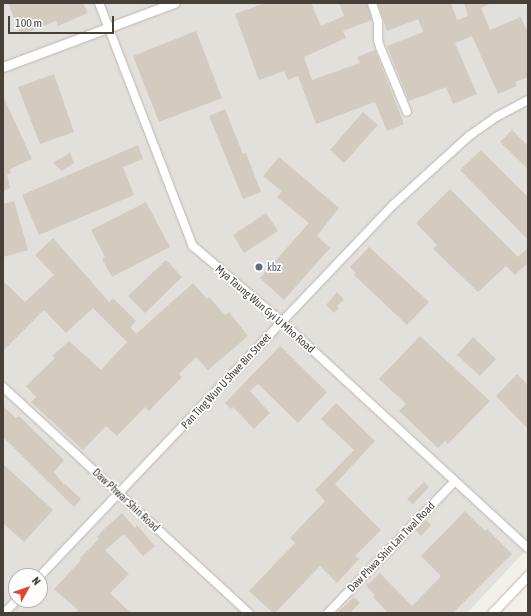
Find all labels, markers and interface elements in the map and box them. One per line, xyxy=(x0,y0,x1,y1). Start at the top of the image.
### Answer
scale bar xyxy=(10,8,116,34)
text: 100 m xyxy=(15,16,42,30)
place label: kbz xyxy=(267,260,281,274)
street label: Mya Taung Wun Gyi U Mho Road xyxy=(213,262,317,356)
marker: kbz xyxy=(254,262,264,272)
street label: Pan Ting Wun U Shwe Bin Street xyxy=(178,331,274,431)
street label: Daw Phwar Shin Road xyxy=(90,466,162,534)
street label: Daw Phwa Shin Lan Twal Road xyxy=(345,499,437,595)
north arrow xyxy=(8,568,48,608)
text: N xyxy=(30,575,43,587)

